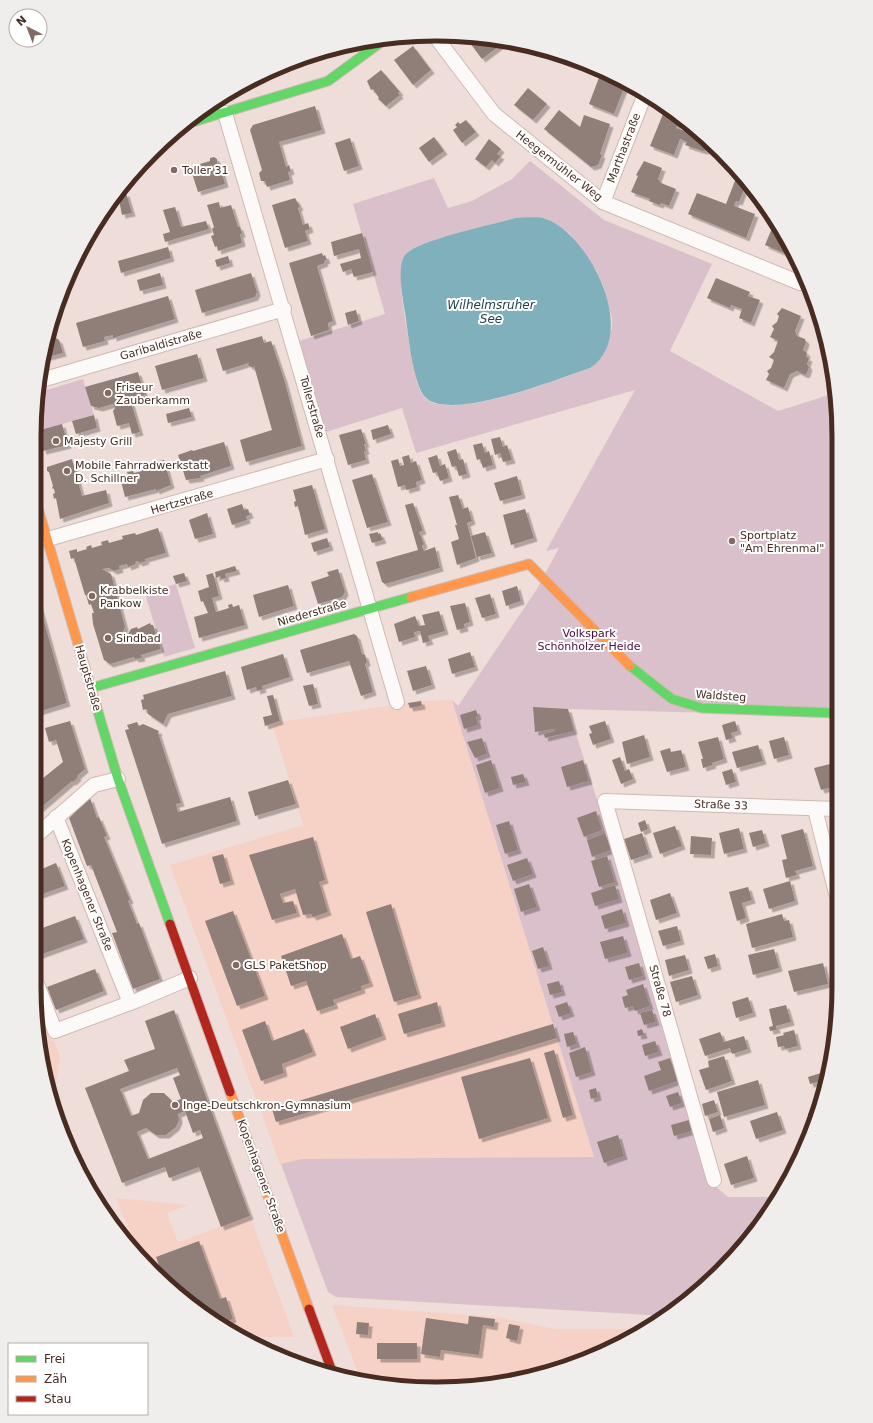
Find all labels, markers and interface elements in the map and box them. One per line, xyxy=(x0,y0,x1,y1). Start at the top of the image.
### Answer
north arrow xyxy=(8,8,48,48)
text: N xyxy=(14,13,29,29)
street label: Marthastraße xyxy=(605,111,643,185)
street label: Heegermühler Weg xyxy=(513,128,605,204)
place label: Toller 31 xyxy=(181,164,228,177)
marker: Toller 31 xyxy=(169,165,179,175)
water label: Wilhelmsruher See xyxy=(447,298,536,326)
street label: Garibaldistraße xyxy=(119,327,204,363)
street label: Tollerstraße xyxy=(297,373,327,440)
place label: Friseur Zauberkamm xyxy=(116,381,190,407)
marker: Friseur Zauberkamm xyxy=(103,388,113,398)
place label: Majesty Grill xyxy=(64,435,132,448)
marker: Majesty Grill xyxy=(51,436,61,446)
place label: Mobile Fahrradwerkstatt D. Schillner xyxy=(75,459,209,485)
marker: Mobile Fahrradwerkstatt D. Schillner xyxy=(62,466,72,476)
street label: Hertzstraße xyxy=(149,487,215,517)
place label: Sportplatz "Am Ehrenmal" xyxy=(740,529,824,555)
marker: Sportplatz "Am Ehrenmal" xyxy=(727,536,737,546)
place label: Krabbelkiste Pankow xyxy=(100,584,169,610)
marker: Krabbelkiste Pankow xyxy=(87,591,97,601)
street label: Niederstraße xyxy=(276,597,348,629)
park label: Volkspark Schönholzer Heide xyxy=(538,627,641,653)
place label: Sindbad xyxy=(116,632,161,645)
marker: Sindbad xyxy=(103,633,113,643)
street label: Hauptstraße xyxy=(72,643,104,713)
street label: Waldsteg xyxy=(695,688,747,704)
street label: Straße 33 xyxy=(694,798,748,812)
street label: Kopenhagener Straße xyxy=(59,837,116,953)
place label: GLS PaketShop xyxy=(244,959,327,972)
marker: GLS PaketShop xyxy=(231,960,241,970)
street label: Straße 78 xyxy=(646,963,674,1019)
place label: Inge-Deutschkron-Gymnasium xyxy=(183,1099,351,1112)
marker: Inge-Deutschkron-Gymnasium xyxy=(170,1100,180,1110)
street label: Kopenhagener Straße xyxy=(234,1118,288,1235)
legend xyxy=(8,1343,148,1415)
text: Frei xyxy=(44,1352,65,1366)
text: Zäh xyxy=(44,1372,67,1386)
text: Stau xyxy=(44,1392,71,1406)

